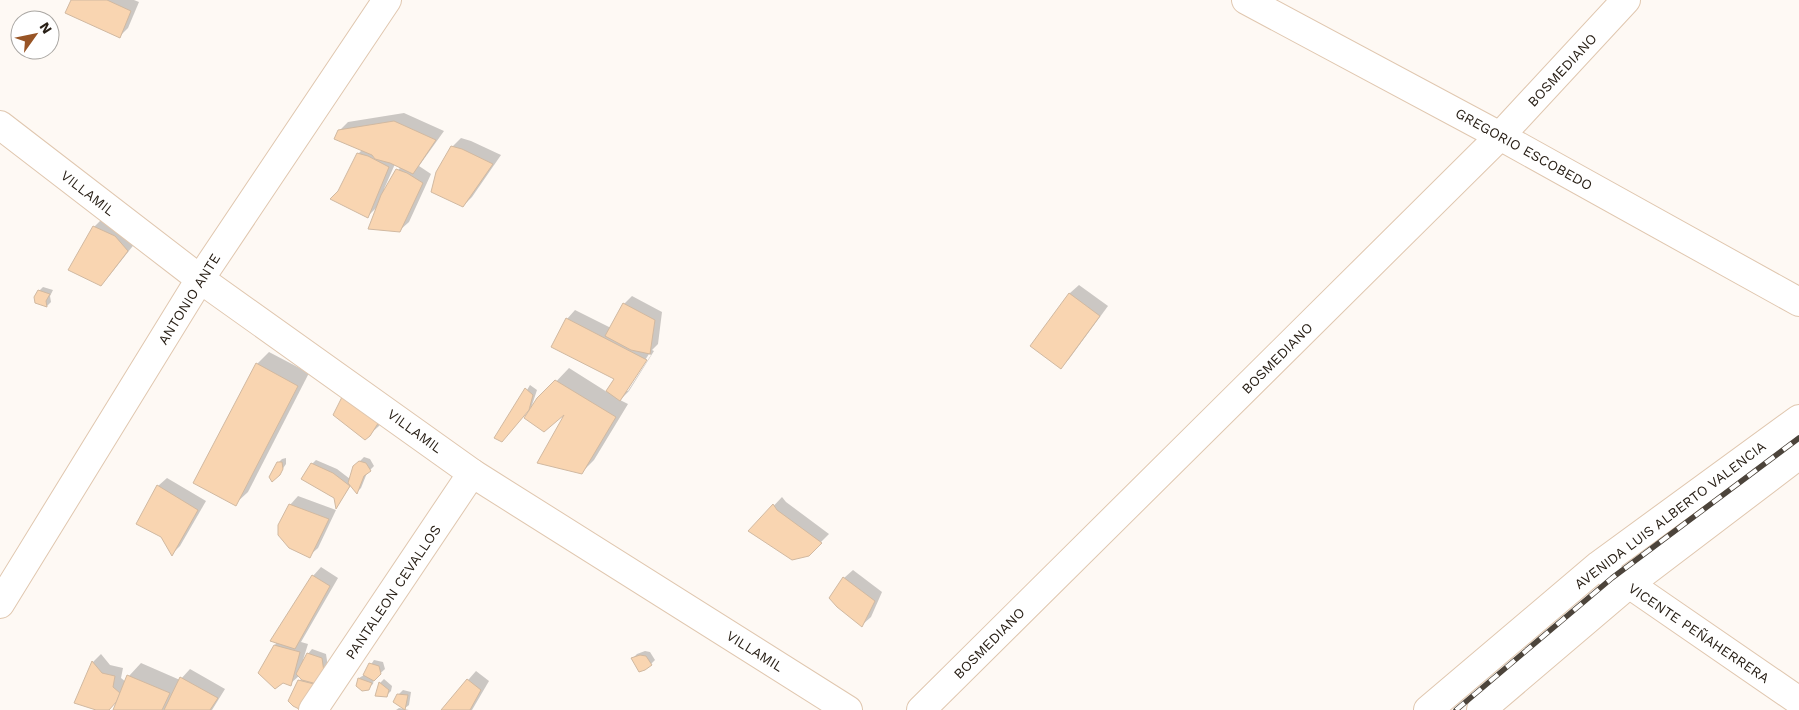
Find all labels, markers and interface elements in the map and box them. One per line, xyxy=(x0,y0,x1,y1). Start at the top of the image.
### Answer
north arrow xyxy=(10,10,60,60)
text: N xyxy=(36,19,55,37)
street label: BOSMEDIANO xyxy=(1524,30,1600,110)
street label: GREGORIO ESCOBEDO xyxy=(1453,105,1595,193)
street label: VILLAMIL xyxy=(58,167,118,219)
street label: ANTONIO ANTE xyxy=(155,251,223,347)
street label: BOSMEDIANO xyxy=(1238,319,1316,397)
street label: VILLAMIL xyxy=(385,406,445,456)
street label: AVENIDA LUIS ALBERTO VALENCIA xyxy=(1571,438,1769,592)
street label: PANTALEON CEVALLOS xyxy=(342,522,444,662)
street label: VICENTE PEÑAHERRERA xyxy=(1626,580,1772,686)
street label: BOSMEDIANO xyxy=(950,604,1028,682)
street label: VILLAMIL xyxy=(724,627,786,675)

